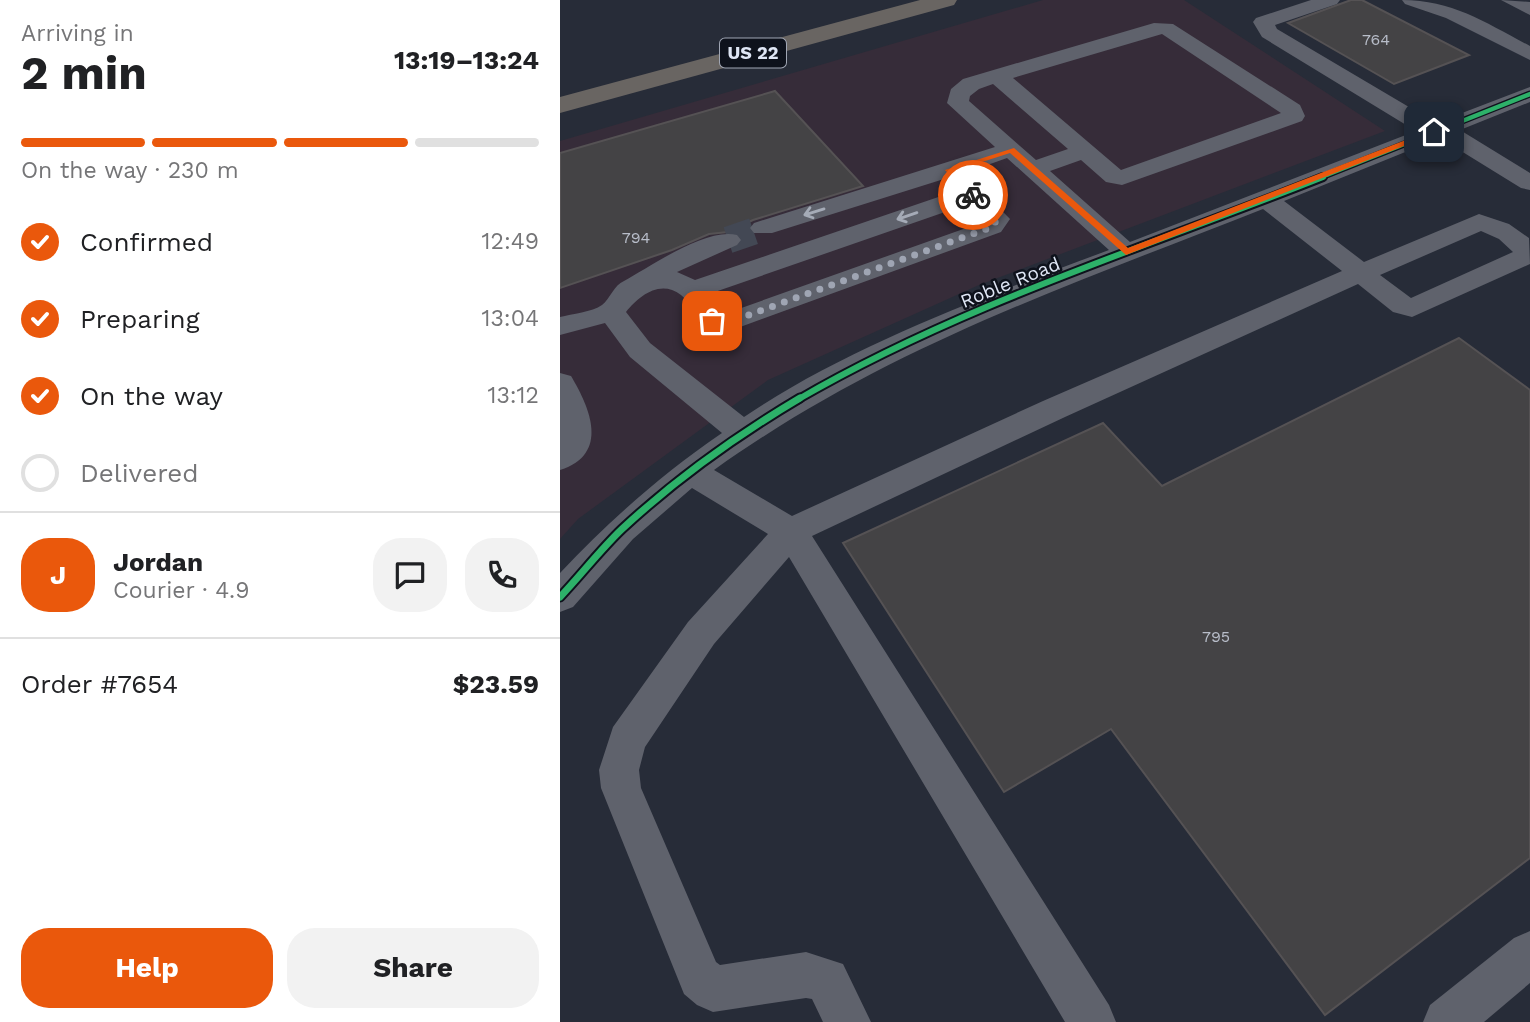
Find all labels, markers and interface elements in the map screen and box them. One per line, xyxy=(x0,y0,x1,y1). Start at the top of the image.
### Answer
text: Arriving in xyxy=(21,20,134,47)
house number: 764 xyxy=(1362,30,1390,49)
road number: US 22 xyxy=(720,38,786,68)
text: 13:19–13:24 xyxy=(394,45,539,75)
text: 2 min xyxy=(21,46,147,100)
pin xyxy=(1404,102,1464,162)
icon: home xyxy=(1415,113,1453,151)
text: On the way · 230 m xyxy=(21,157,239,184)
courier xyxy=(938,160,1008,230)
icon: bike xyxy=(954,176,992,214)
one-way arrow xyxy=(803,207,825,220)
one-way arrow xyxy=(896,210,918,223)
icon: check xyxy=(21,223,59,261)
text: Confirmed xyxy=(80,227,213,257)
text: 12:49 xyxy=(482,228,539,255)
house number: 794 xyxy=(622,228,651,247)
street label: Roble Road xyxy=(957,252,1063,313)
pin xyxy=(682,291,742,351)
icon: check xyxy=(21,300,59,338)
icon: bag xyxy=(693,302,731,340)
text: Preparing xyxy=(80,304,200,334)
text: 13:04 xyxy=(481,305,539,332)
icon: check xyxy=(21,377,59,415)
text: On the way xyxy=(80,381,223,411)
text: 13:12 xyxy=(487,382,539,409)
text: Delivered xyxy=(80,458,199,488)
button: chat xyxy=(373,538,447,612)
button: phone xyxy=(465,538,539,612)
text: Jordan xyxy=(113,547,203,577)
text: J xyxy=(50,560,66,590)
text: Courier · 4.9 xyxy=(113,577,249,604)
house number: 795 xyxy=(1202,627,1230,646)
text: Order #7654 xyxy=(21,669,178,699)
text: $23.59 xyxy=(453,669,539,699)
button: Help xyxy=(21,928,273,1008)
button: Share xyxy=(287,928,539,1008)

